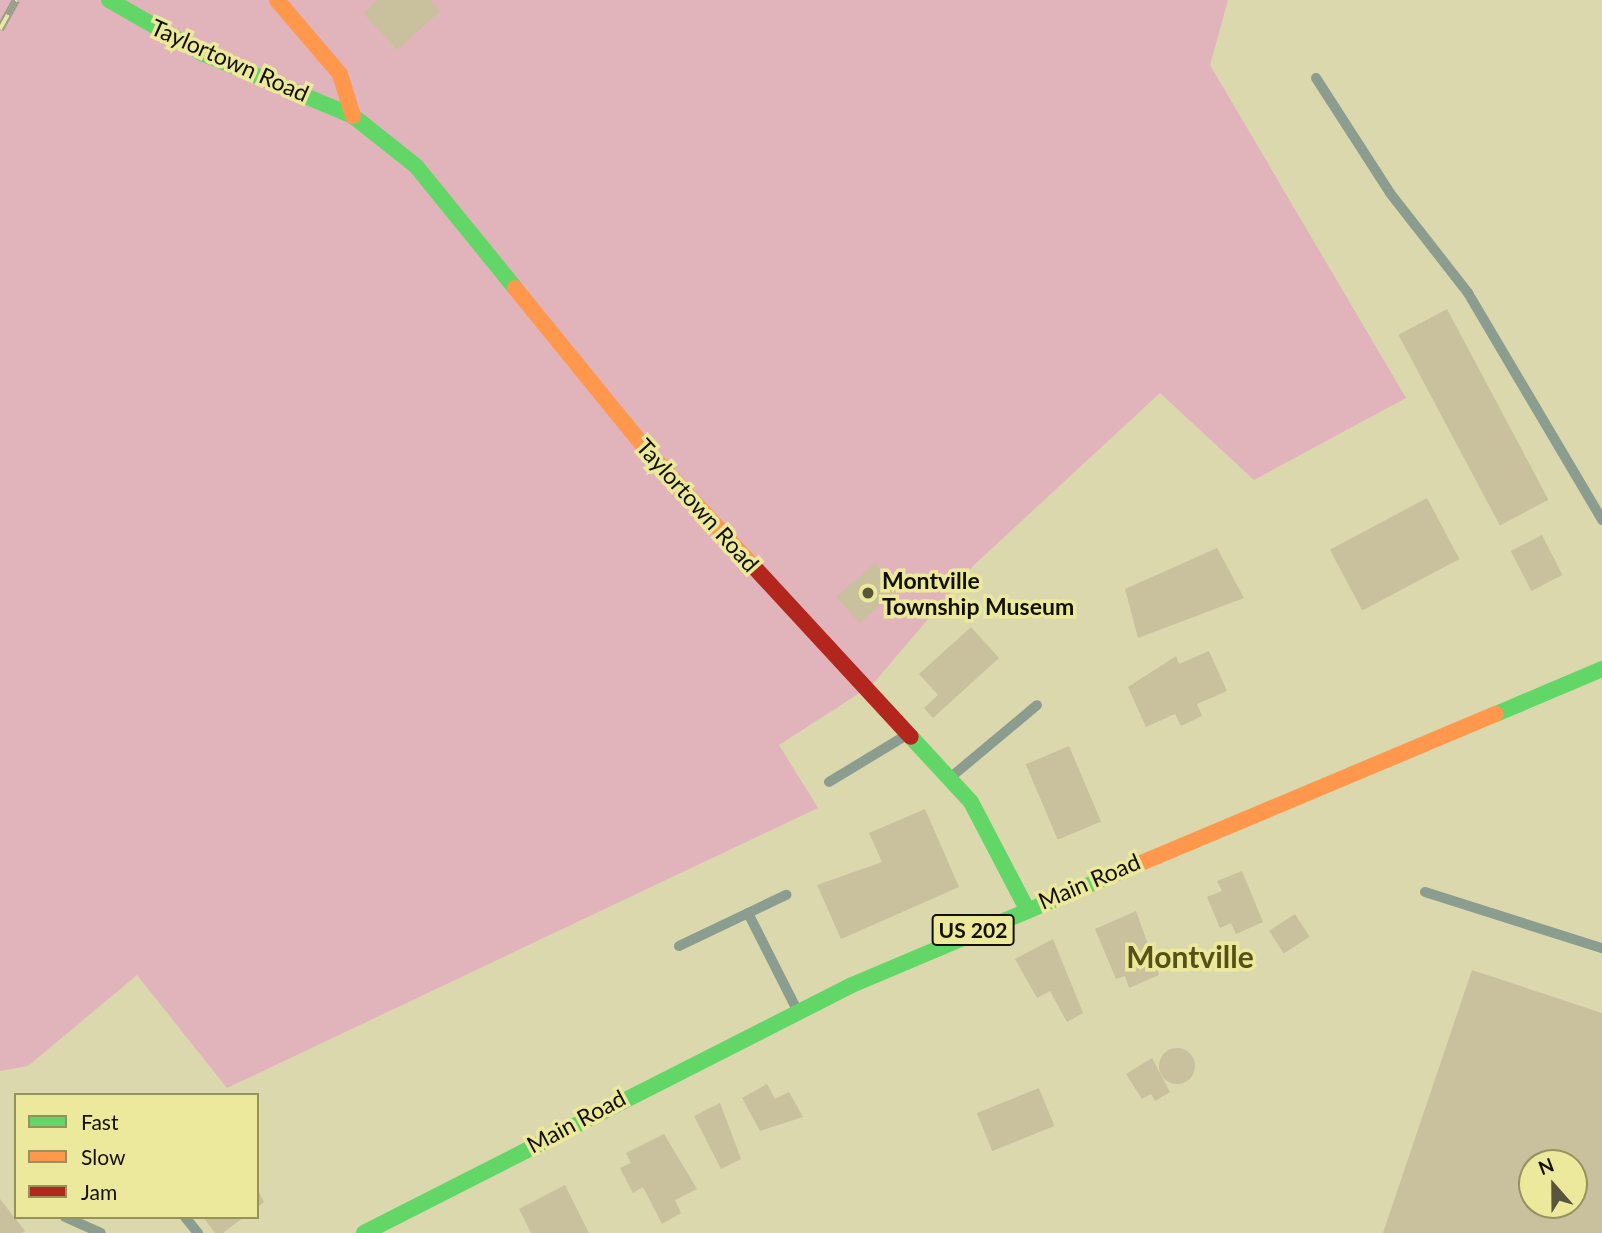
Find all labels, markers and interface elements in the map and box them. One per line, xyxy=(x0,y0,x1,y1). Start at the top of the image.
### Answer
street label: Taylortown Road xyxy=(147,13,313,107)
street label: Taylortown Road xyxy=(631,433,765,577)
place label: Montville Township Museum xyxy=(882,566,1074,620)
marker: Montville Township Museum xyxy=(860,585,876,601)
street label: Main Road xyxy=(1034,847,1144,915)
road number: US 202 xyxy=(931,912,1015,948)
district label: Montville xyxy=(1126,938,1254,974)
street label: Main Road xyxy=(522,1084,630,1158)
legend xyxy=(14,1093,259,1219)
text: Fast xyxy=(81,1109,118,1134)
text: Slow xyxy=(81,1144,125,1169)
north arrow xyxy=(1518,1149,1588,1219)
text: N xyxy=(1535,1152,1557,1179)
text: Jam xyxy=(81,1179,117,1204)

